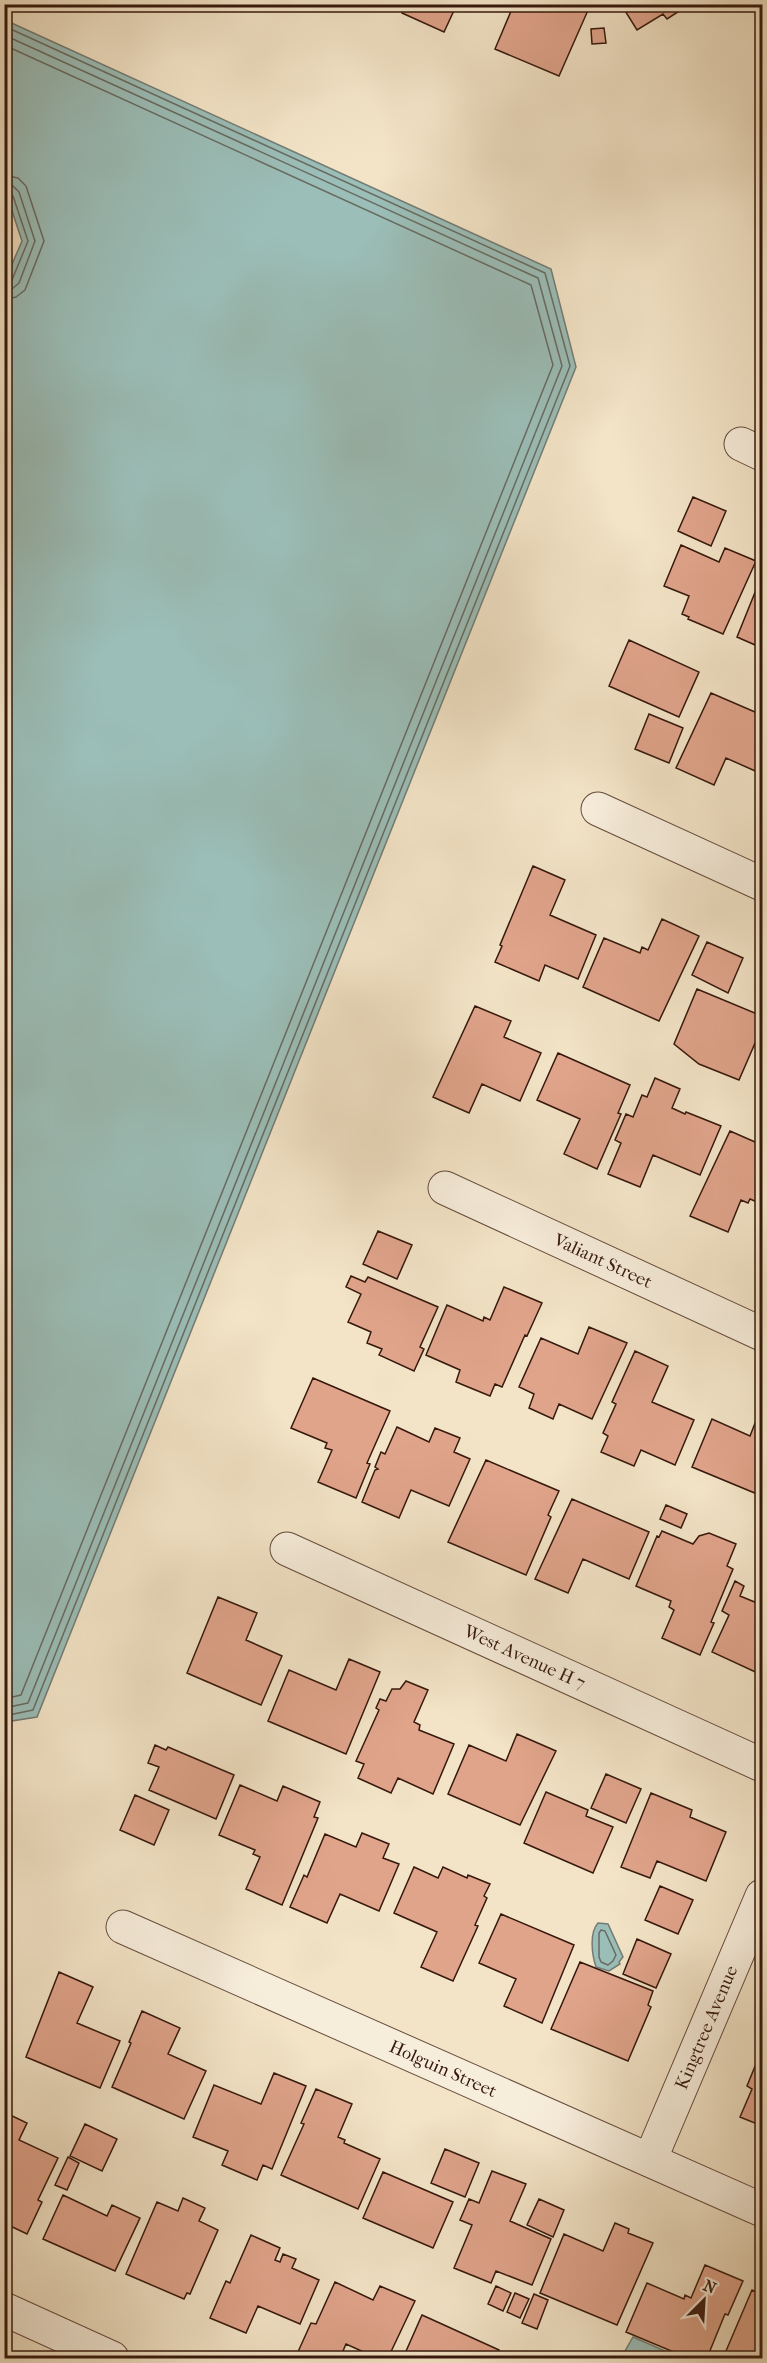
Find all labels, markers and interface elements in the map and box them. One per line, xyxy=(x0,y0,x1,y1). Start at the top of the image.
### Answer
street label: Valiant Street xyxy=(550,1229,656,1293)
street label: West Avenue H 7 xyxy=(460,1620,589,1694)
street label: Kingtree Avenue xyxy=(671,1962,742,2093)
street label: Holguin Street xyxy=(386,2036,500,2102)
north arrow xyxy=(674,2270,734,2330)
text: N xyxy=(700,2276,720,2298)

